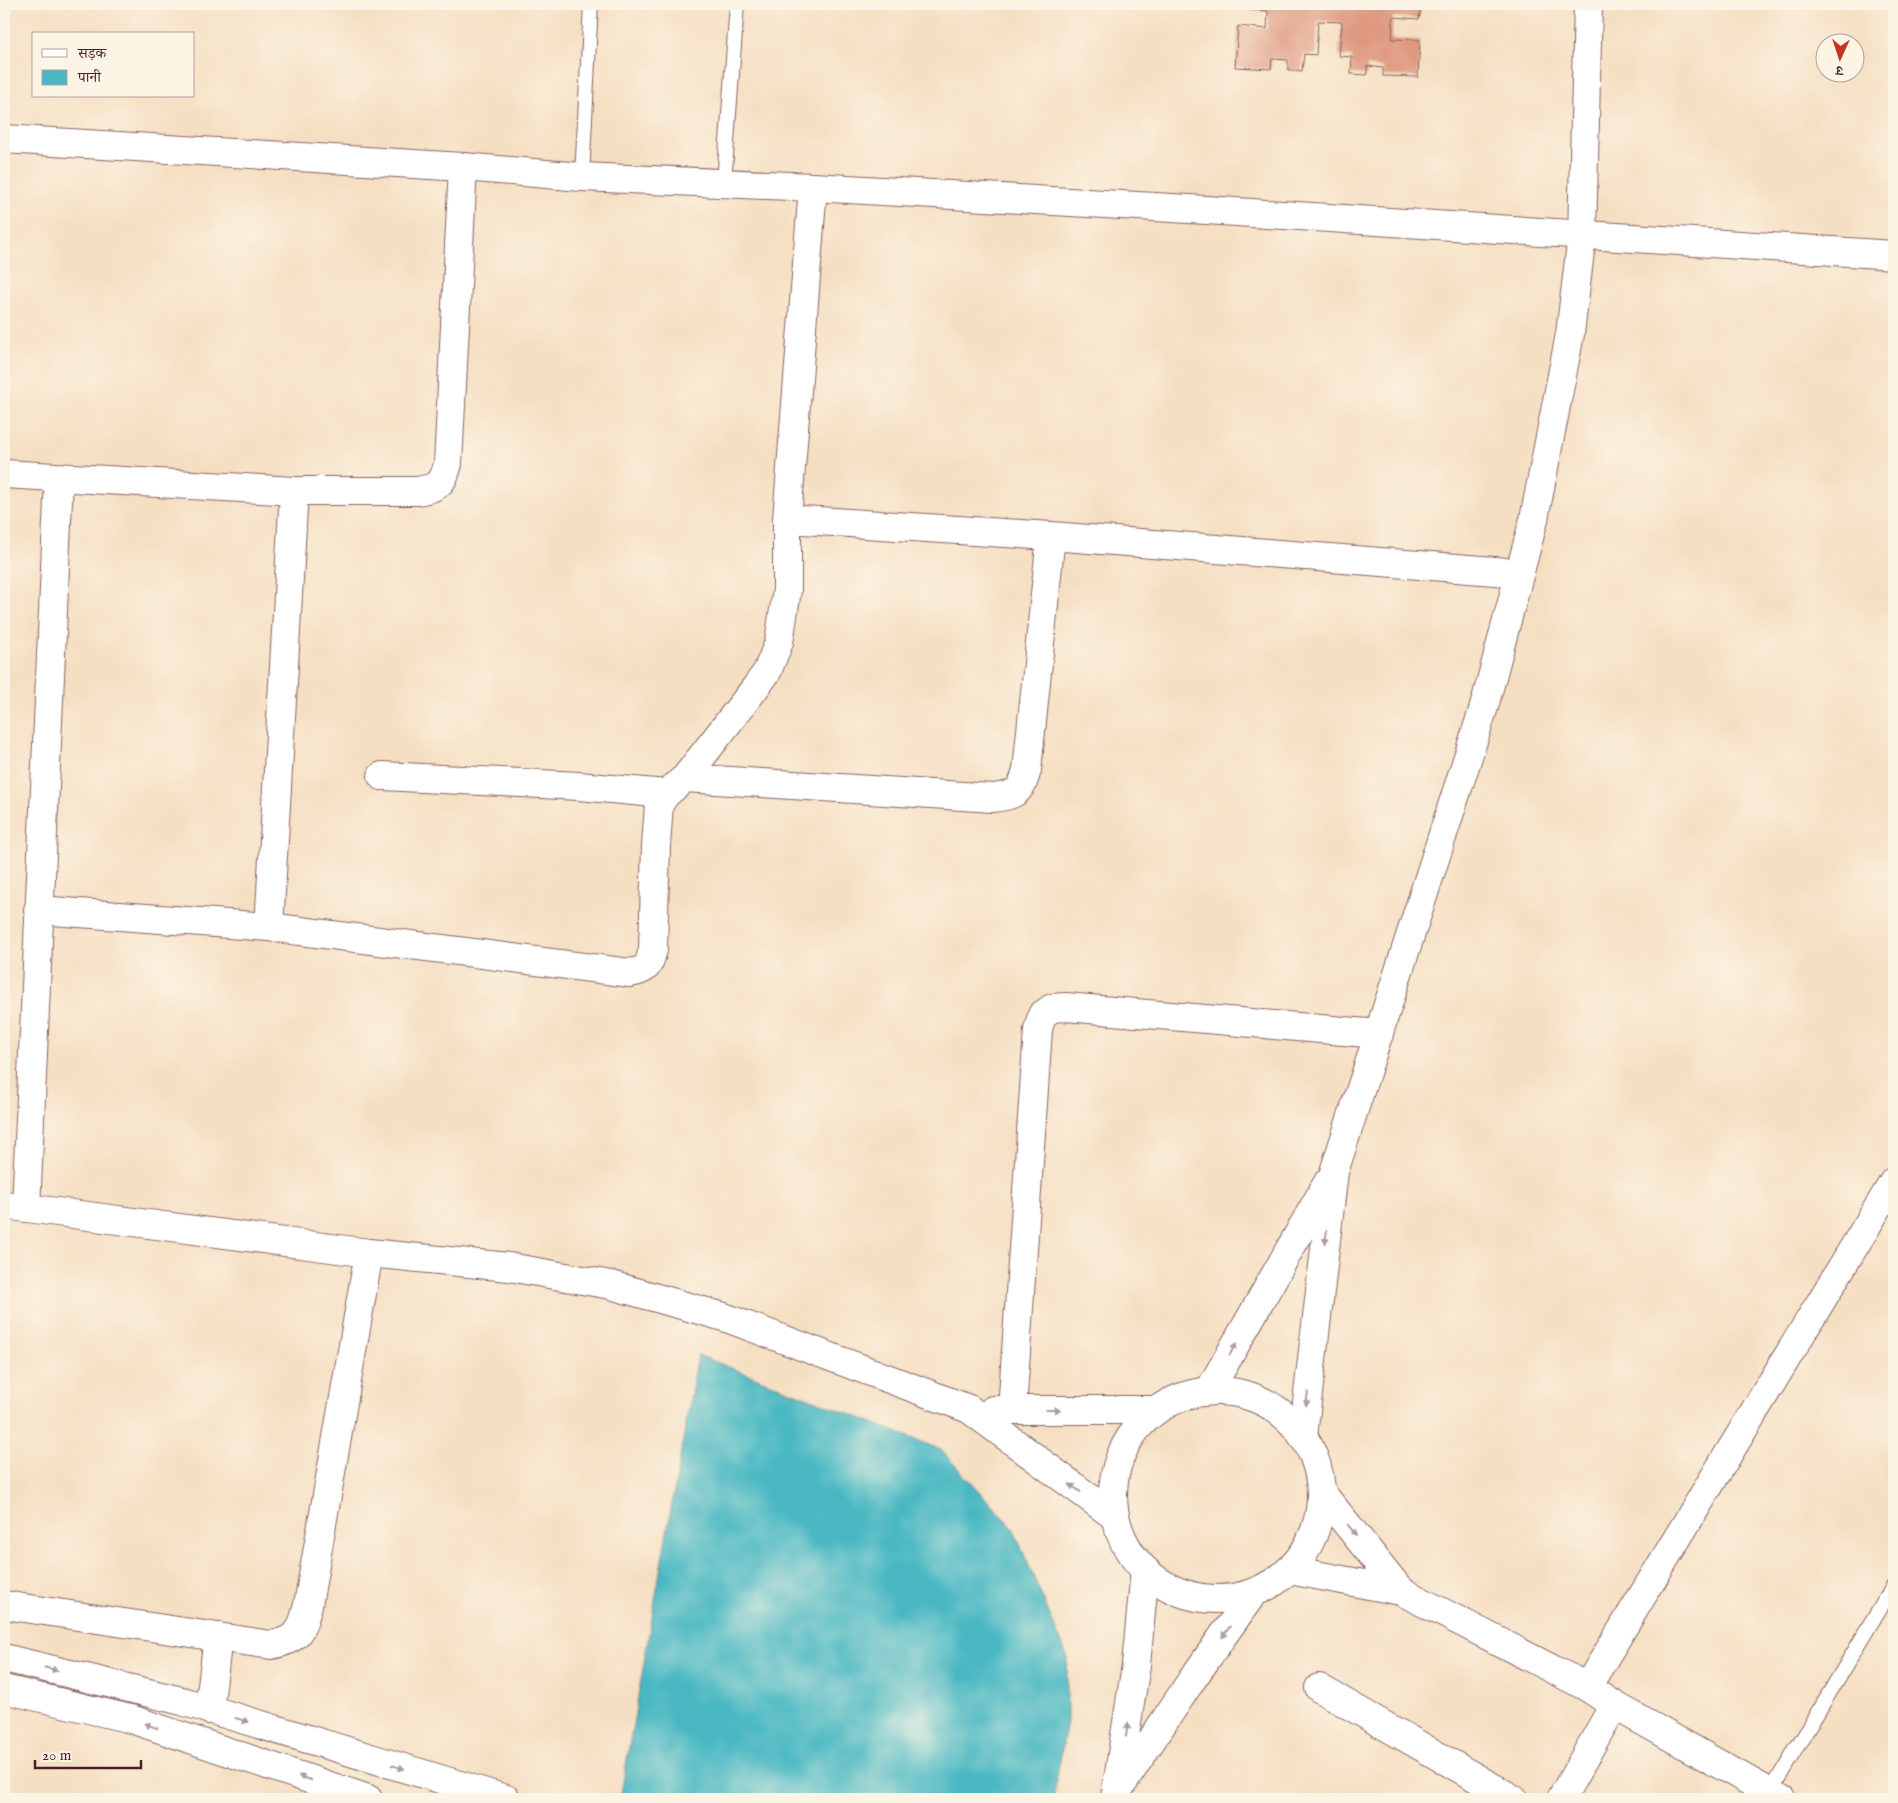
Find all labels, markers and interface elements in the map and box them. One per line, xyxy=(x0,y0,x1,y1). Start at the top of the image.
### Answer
legend xyxy=(32,32,195,98)
north arrow xyxy=(1816,32,1866,82)
text: सड़क xyxy=(77,44,107,63)
text: उ xyxy=(1834,61,1844,79)
text: पानी xyxy=(77,68,102,87)
one-way arrow xyxy=(1322,1230,1330,1246)
one-way arrow xyxy=(1229,1342,1238,1355)
one-way arrow xyxy=(1303,1391,1311,1407)
one-way arrow xyxy=(1045,1406,1061,1414)
one-way arrow xyxy=(1069,1482,1082,1493)
one-way arrow xyxy=(1346,1523,1357,1536)
one-way arrow xyxy=(1221,1625,1231,1639)
one-way arrow xyxy=(44,1665,59,1673)
one-way arrow xyxy=(235,1716,250,1724)
one-way arrow xyxy=(144,1722,159,1729)
one-way arrow xyxy=(1124,1722,1132,1738)
scale bar xyxy=(35,1738,141,1770)
text: 20 m xyxy=(42,1746,72,1765)
one-way arrow xyxy=(390,1763,405,1771)
one-way arrow xyxy=(298,1774,313,1781)

